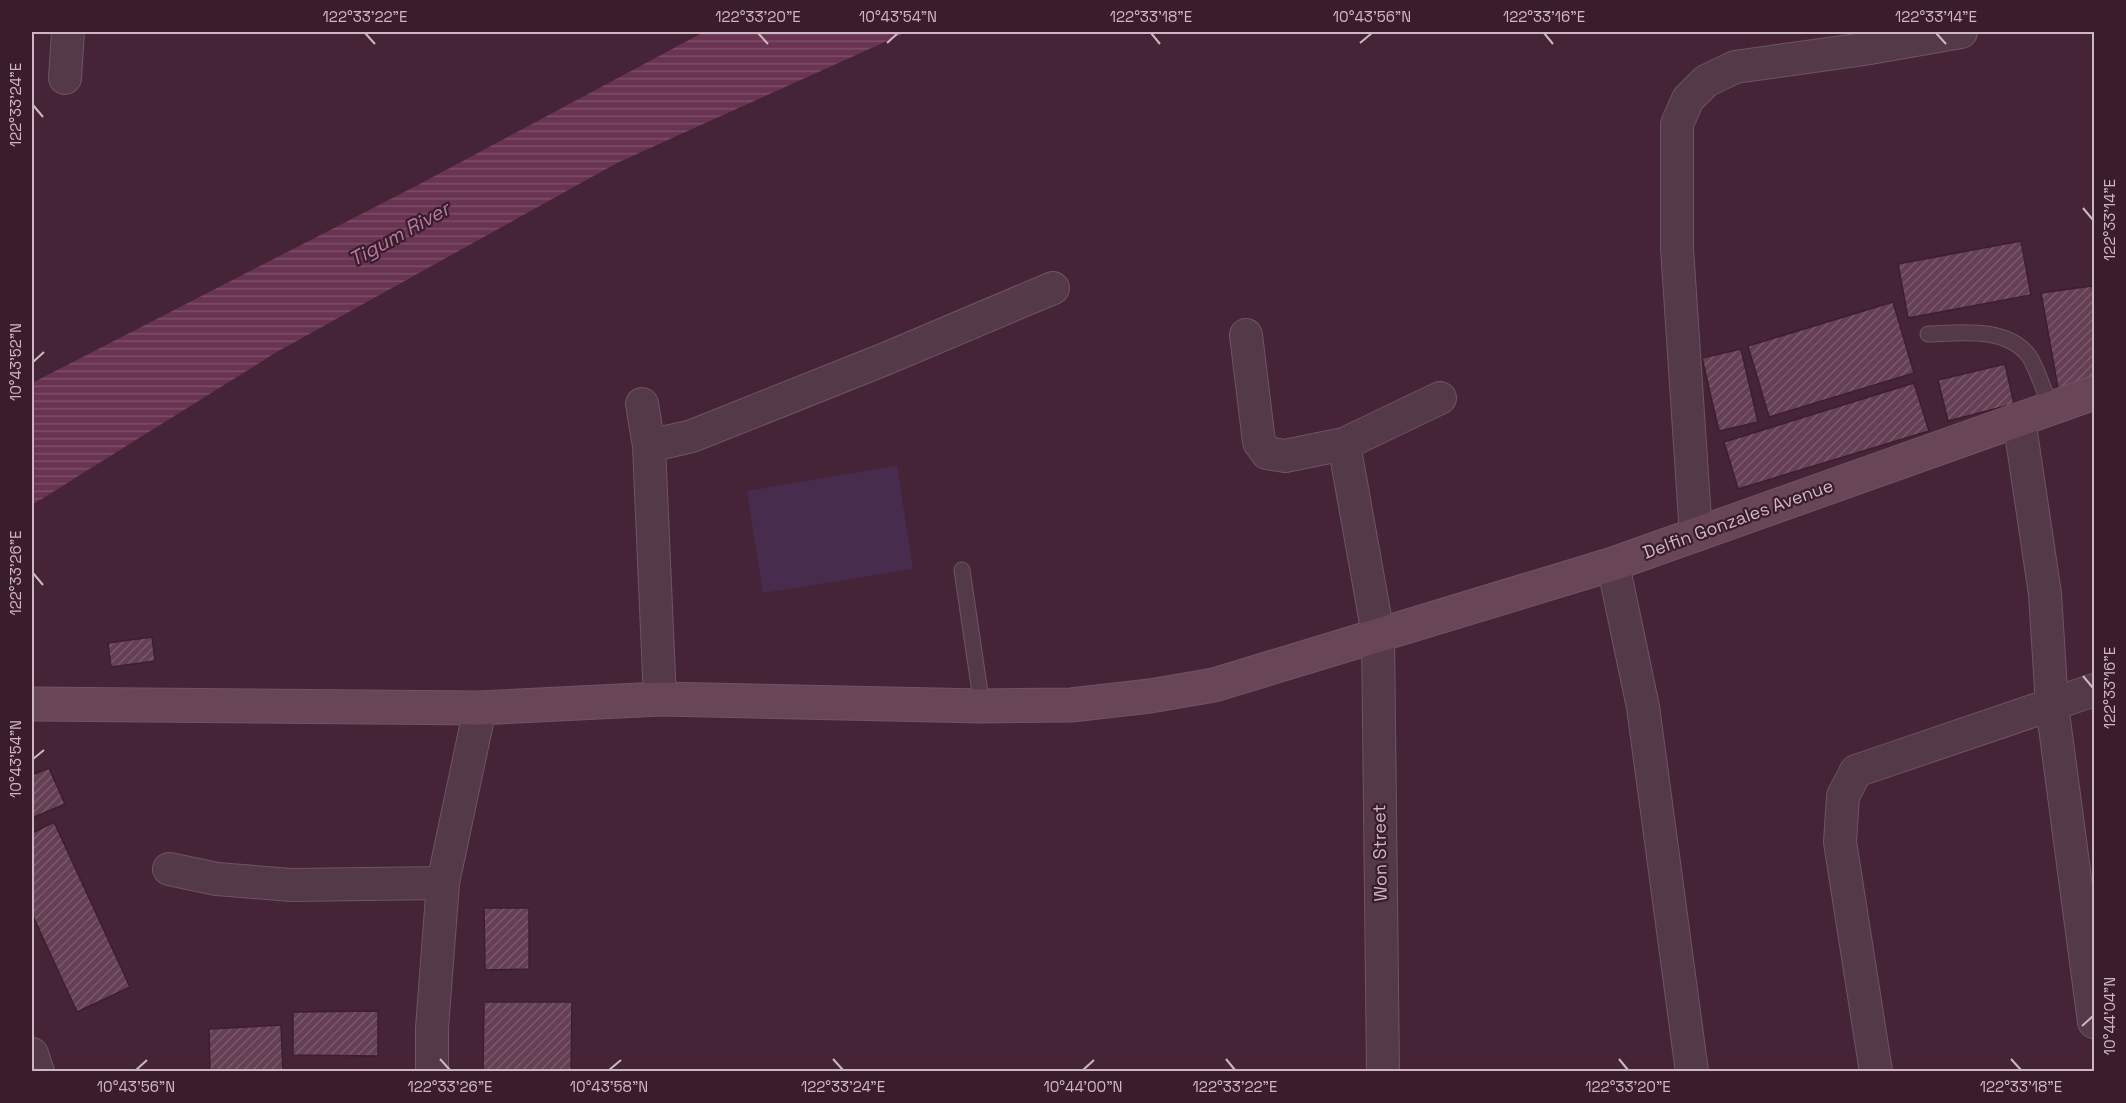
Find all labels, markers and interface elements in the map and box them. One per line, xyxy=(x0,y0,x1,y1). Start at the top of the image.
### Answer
text: 122°33'22"E xyxy=(323,7,407,26)
text: 122°33'20"E xyxy=(715,7,801,26)
text: 10°43'54"N xyxy=(859,7,937,26)
text: 122°33'18"E xyxy=(1110,7,1192,26)
text: 10°43'56"N xyxy=(1333,7,1411,26)
text: 122°33'16"E xyxy=(1503,7,1585,26)
text: 122°33'14"E xyxy=(1895,7,1977,26)
text: 122°33'24"E xyxy=(6,63,25,147)
text: 122°33'14"E xyxy=(2100,179,2119,261)
water label: Tigum River xyxy=(344,194,456,272)
text: 10°43'52"N xyxy=(6,323,25,401)
street label: Delfin Gonzales Avenue xyxy=(1640,473,1836,564)
text: 122°33'26"E xyxy=(6,530,25,616)
text: 122°33'16"E xyxy=(2100,647,2119,729)
text: 10°43'54"N xyxy=(6,720,25,798)
street label: Won Street xyxy=(1367,804,1392,902)
text: 10°44'04"N xyxy=(2100,977,2119,1055)
text: 10°43'56"N xyxy=(97,1077,175,1096)
text: 122°33'26"E xyxy=(407,1077,493,1096)
text: 10°43'58"N xyxy=(570,1077,648,1096)
text: 122°33'24"E xyxy=(801,1077,885,1096)
text: 10°44'00"N xyxy=(1043,1077,1123,1096)
text: 122°33'22"E xyxy=(1193,1077,1277,1096)
text: 122°33'20"E xyxy=(1585,1077,1671,1096)
text: 122°33'18"E xyxy=(1980,1077,2062,1096)

